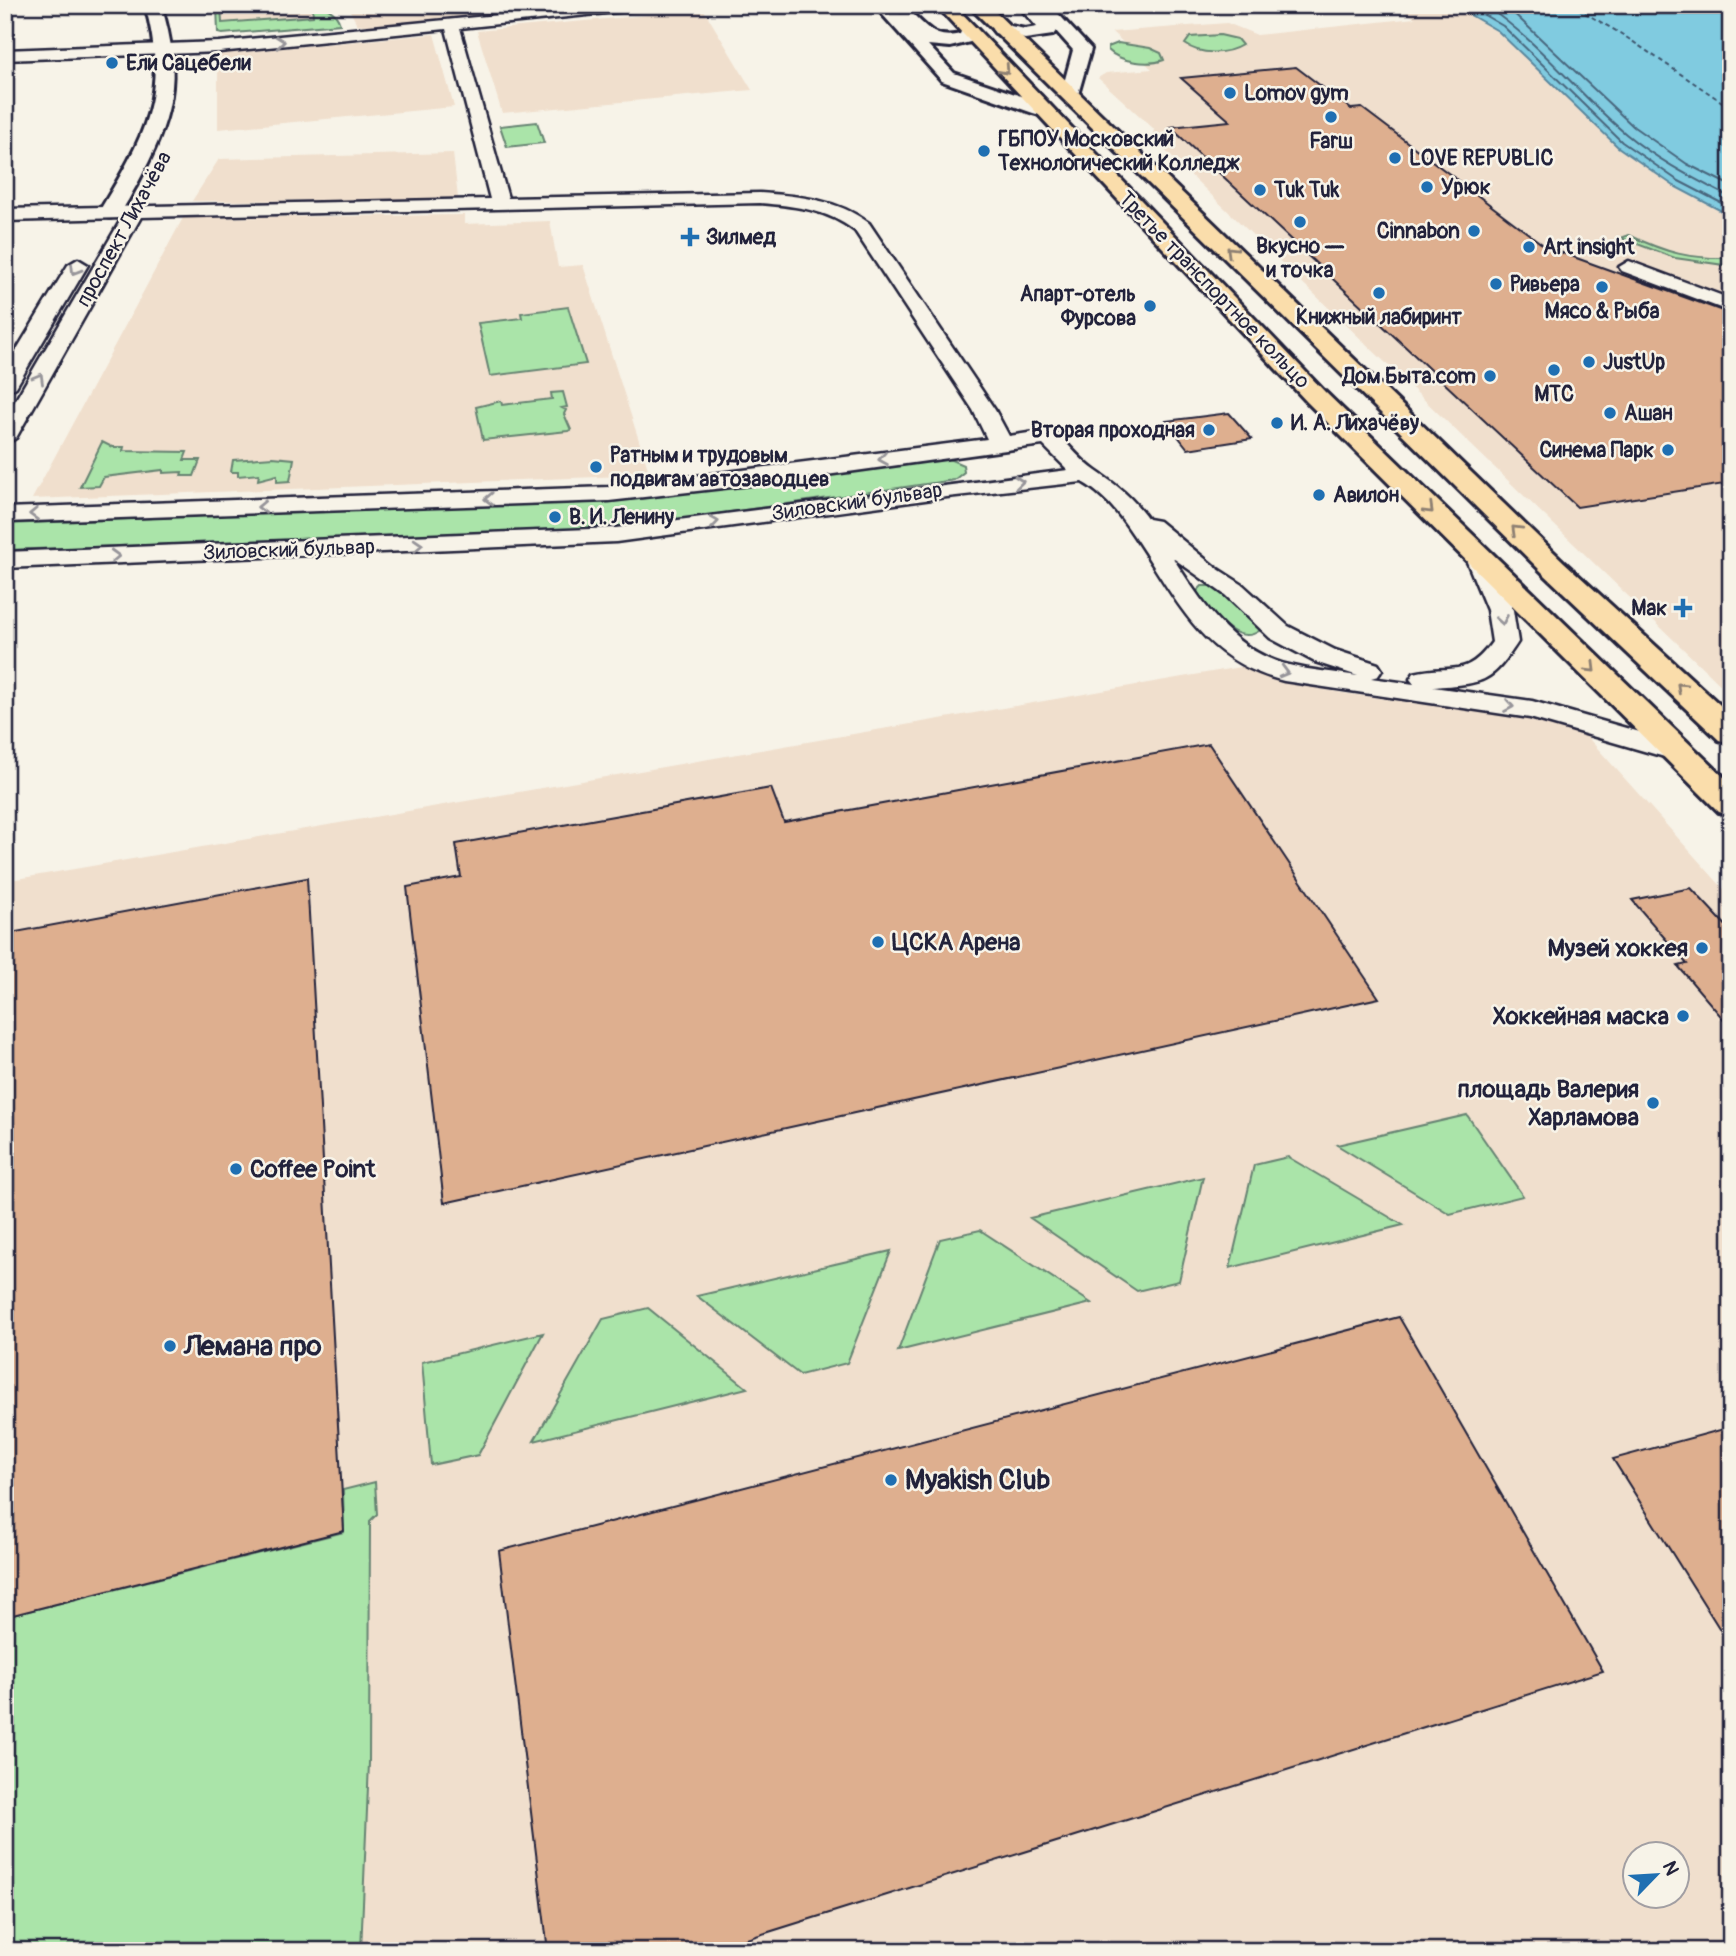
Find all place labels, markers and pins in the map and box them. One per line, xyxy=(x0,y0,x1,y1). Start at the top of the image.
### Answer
place label: Ели Сацебели xyxy=(126,50,252,77)
marker: Ели Сацебели xyxy=(104,55,120,71)
place label: Lomov gym xyxy=(1244,80,1349,107)
marker: Lomov gym xyxy=(1222,85,1238,101)
marker: Farш xyxy=(1323,109,1339,125)
place label: ГБПОУ Московский Технологический Колледж xyxy=(997,126,1240,177)
place label: Farш xyxy=(1309,128,1353,155)
marker: ГБПОУ Московский Технологический Колледж xyxy=(976,143,992,159)
place label: LOVE REPUBLIC xyxy=(1409,145,1553,172)
marker: LOVE REPUBLIC xyxy=(1387,150,1403,166)
place label: Урюк xyxy=(1441,174,1491,201)
place label: Tuk Tuk xyxy=(1273,177,1339,204)
marker: Урюк xyxy=(1419,179,1435,195)
marker: Tuk Tuk xyxy=(1252,182,1268,198)
marker: Вкусно — и точка xyxy=(1292,214,1308,230)
place label: Cinnabon xyxy=(1377,218,1460,245)
marker: Cinnabon xyxy=(1466,223,1482,239)
place label: Зилмед xyxy=(706,224,776,251)
marker: Зилмед xyxy=(680,227,700,247)
place label: Вкусно — и точка xyxy=(1256,233,1345,284)
place label: Art insight xyxy=(1543,234,1635,261)
marker: Art insight xyxy=(1521,239,1537,255)
place label: Ривьера xyxy=(1510,271,1580,298)
marker: Ривьера xyxy=(1488,276,1504,292)
marker: Мясо & Рыба xyxy=(1594,279,1610,295)
place label: Апарт-отель Фурсова xyxy=(1020,281,1136,332)
marker: Книжный лабиринт xyxy=(1371,285,1387,301)
marker: Апарт-отель Фурсова xyxy=(1142,298,1158,314)
place label: Мясо & Рыба xyxy=(1545,298,1660,325)
place label: Книжный лабиринт xyxy=(1296,304,1462,331)
place label: JustUp xyxy=(1603,349,1665,376)
marker: JustUp xyxy=(1581,354,1597,370)
marker: МТС xyxy=(1546,362,1562,378)
place label: Дом Быта.com xyxy=(1341,363,1476,390)
marker: Дом Быта.com xyxy=(1482,368,1498,384)
place label: МТС xyxy=(1534,381,1574,408)
place label: Ашан xyxy=(1624,400,1673,427)
marker: Ашан xyxy=(1602,405,1618,421)
place label: И. А. Лихачёву xyxy=(1291,410,1419,437)
marker: И. А. Лихачёву xyxy=(1269,415,1285,431)
place label: Вторая проходная xyxy=(1031,417,1195,444)
marker: Вторая проходная xyxy=(1201,422,1217,438)
place label: Синема Парк xyxy=(1540,437,1654,464)
place label: Ратным и трудовым подвигам автозаводцев xyxy=(610,442,829,493)
marker: Синема Парк xyxy=(1660,442,1676,458)
marker: Ратным и трудовым подвигам автозаводцев xyxy=(588,459,604,475)
place label: Авилон xyxy=(1333,482,1399,509)
marker: Авилон xyxy=(1311,487,1327,503)
place label: В. И. Ленину xyxy=(569,504,674,531)
marker: В. И. Ленину xyxy=(547,509,563,525)
place label: Мак xyxy=(1631,595,1667,622)
marker: Мак xyxy=(1673,598,1693,618)
place label: ЦСКА Арена xyxy=(892,928,1020,957)
marker: ЦСКА Арена xyxy=(870,934,886,950)
place label: Музей хоккея xyxy=(1548,934,1688,963)
marker: Музей хоккея xyxy=(1694,940,1710,956)
place label: Хоккейная маска xyxy=(1493,1002,1669,1031)
marker: Хоккейная маска xyxy=(1675,1008,1691,1024)
place label: площадь Валерия Харламова xyxy=(1458,1075,1639,1132)
marker: площадь Валерия Харламова xyxy=(1645,1095,1661,1111)
place label: Coffee Point xyxy=(250,1155,377,1184)
marker: Coffee Point xyxy=(228,1161,244,1177)
place label: Лемана про xyxy=(183,1329,322,1364)
marker: Лемана про xyxy=(162,1338,178,1354)
place label: Myakish Club xyxy=(905,1463,1050,1498)
marker: Myakish Club xyxy=(883,1472,899,1488)

